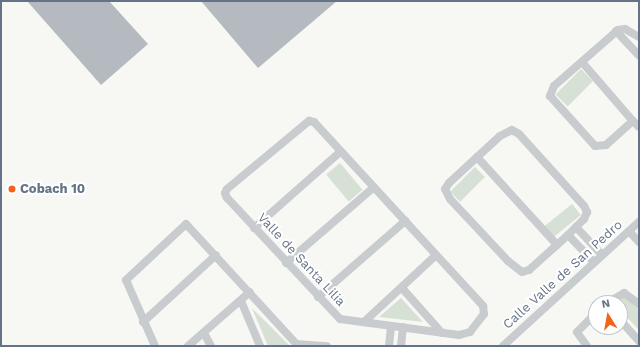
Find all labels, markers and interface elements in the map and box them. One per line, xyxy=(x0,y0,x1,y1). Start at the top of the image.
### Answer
place label: Cobach 10 xyxy=(20,181,85,197)
marker: Cobach 10 xyxy=(7,184,17,194)
street label: Valle de Santa Lilia xyxy=(254,210,348,310)
street label: Calle Valle de San Pedro xyxy=(500,217,626,333)
north arrow xyxy=(588,295,628,335)
text: N xyxy=(601,297,611,311)

